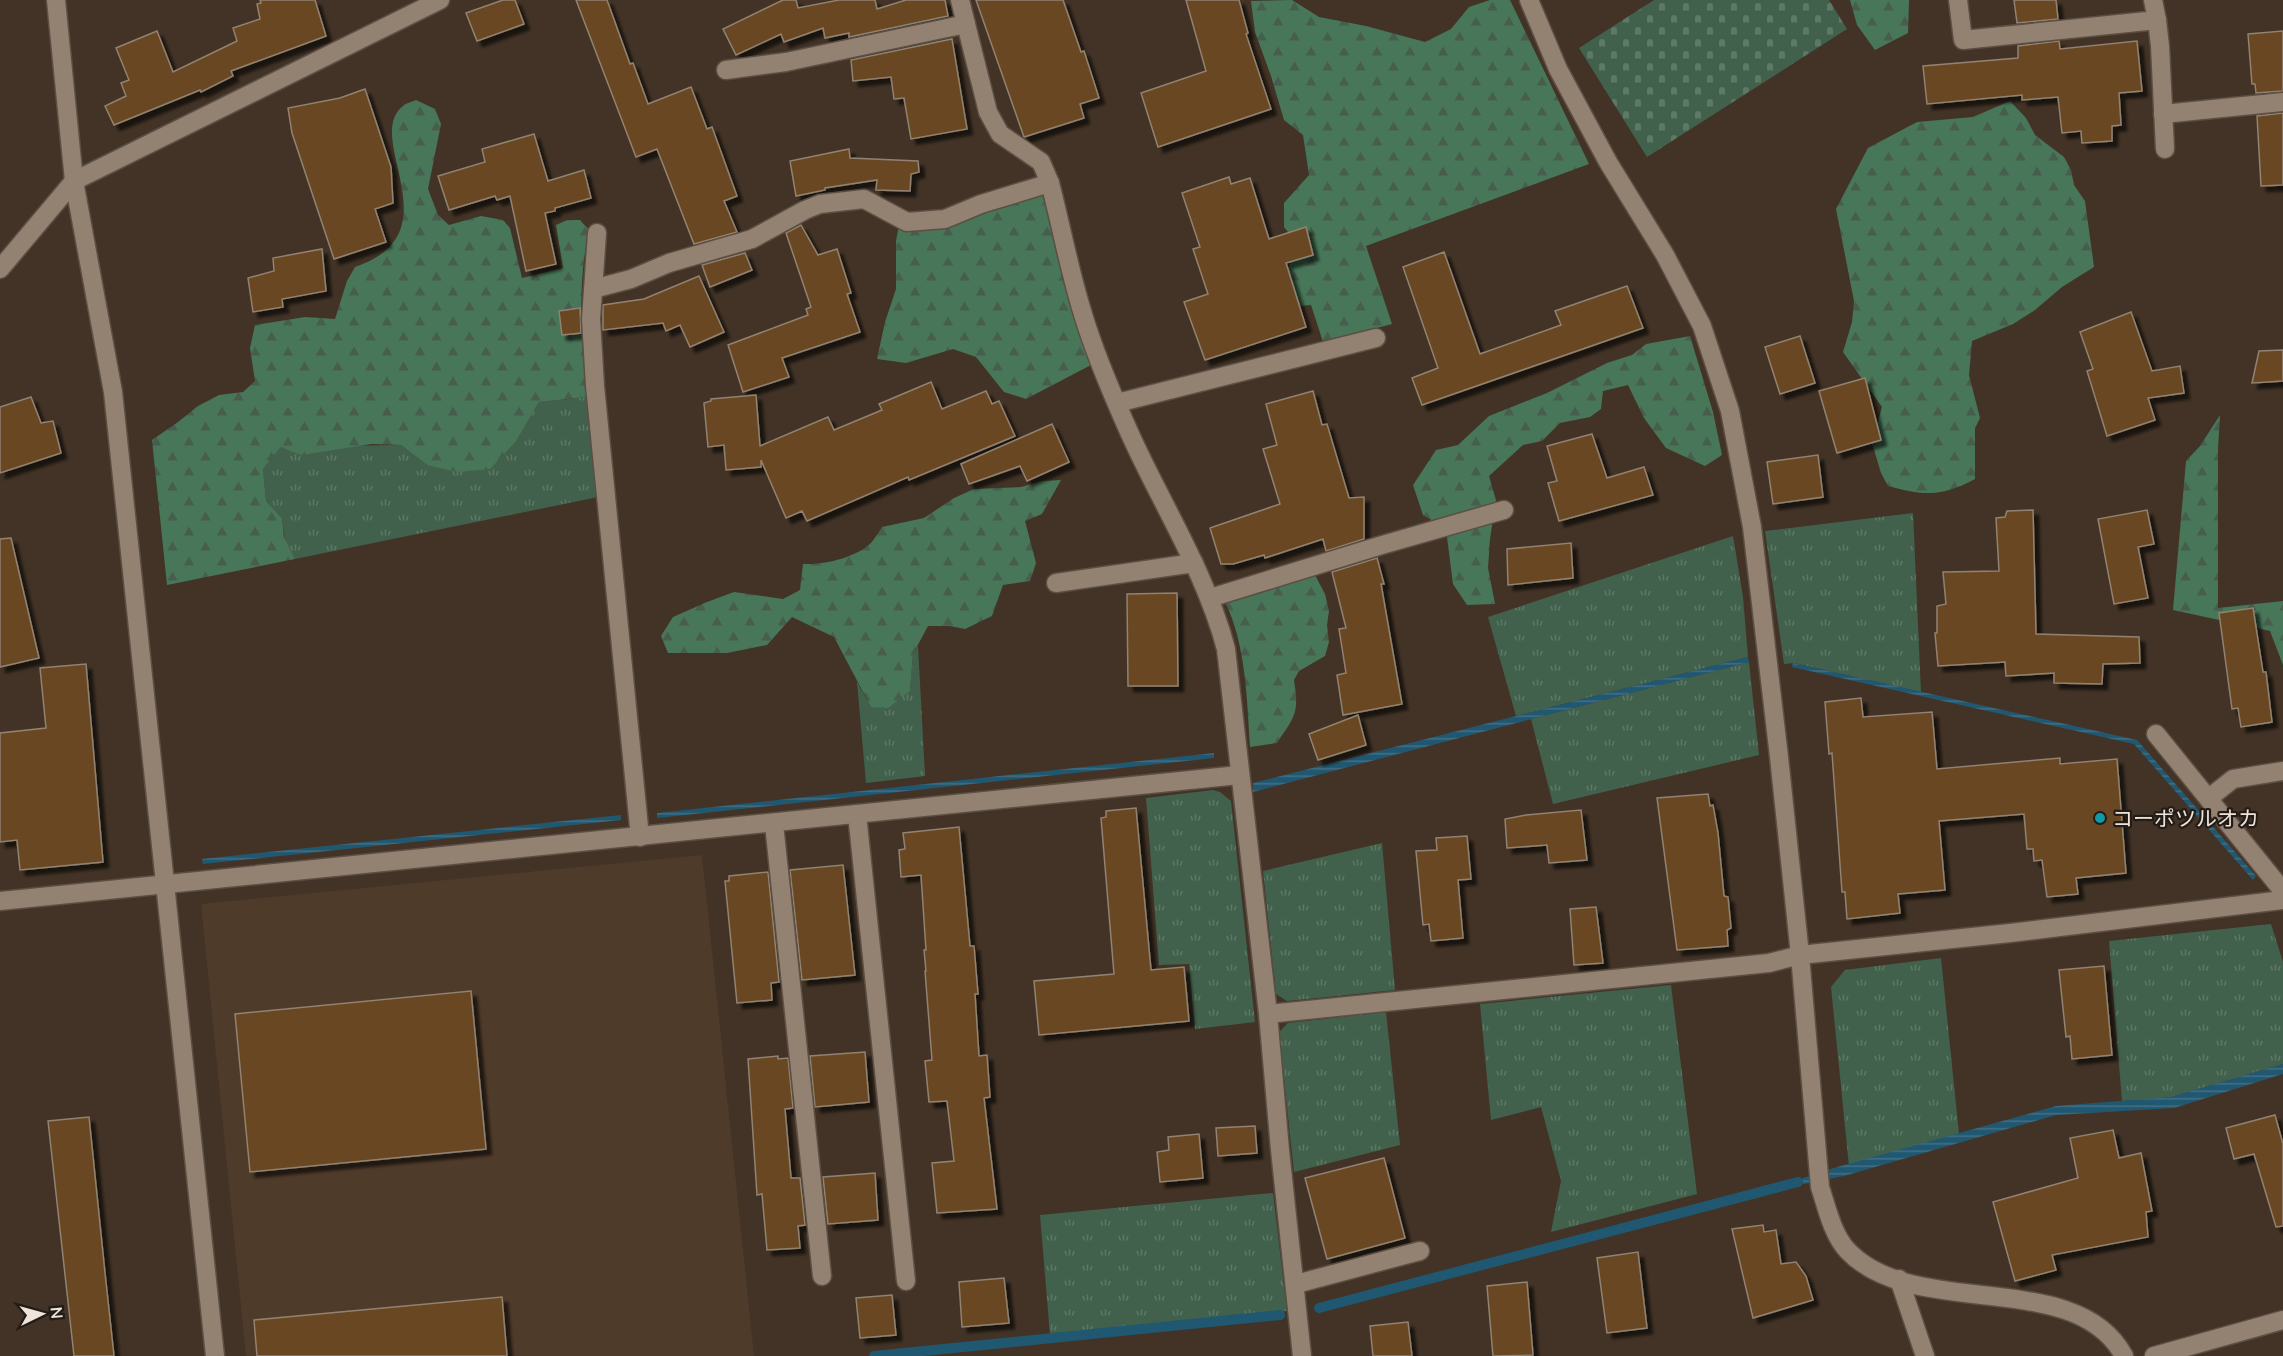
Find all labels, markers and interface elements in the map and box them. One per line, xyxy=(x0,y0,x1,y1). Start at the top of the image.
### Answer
place label: コーポツルオカ xyxy=(2112,805,2259,831)
marker: コーポツルオカ xyxy=(2093,811,2107,825)
north arrow xyxy=(12,1284,72,1344)
text: N xyxy=(46,1306,67,1320)

